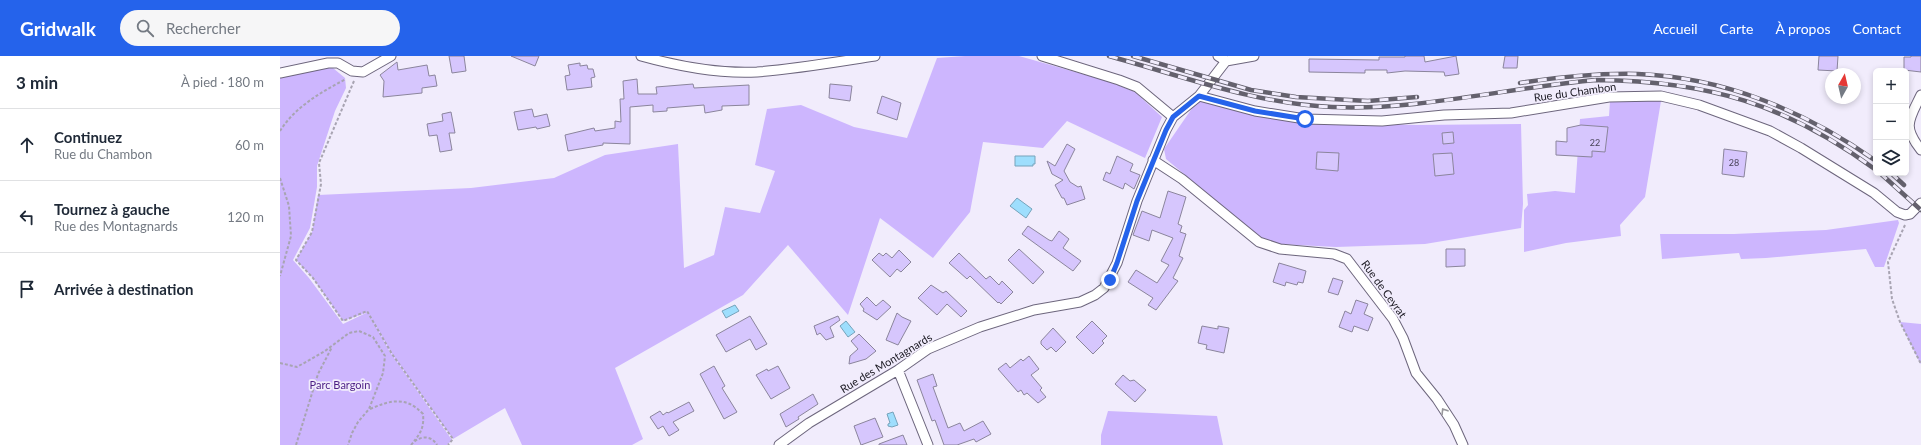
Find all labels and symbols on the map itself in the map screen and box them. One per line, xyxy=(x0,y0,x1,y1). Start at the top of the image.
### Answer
north arrow xyxy=(1825,68,1861,104)
street label: Rue du Chambon xyxy=(1533,79,1617,104)
route start xyxy=(1296,110,1314,128)
house number: 22 xyxy=(1590,137,1600,148)
house number: 28 xyxy=(1729,157,1739,168)
street label: Rue de Ceyrat xyxy=(1359,257,1410,320)
route end xyxy=(1101,271,1119,289)
street label: Rue des Montagnards xyxy=(837,330,934,395)
park label: Parc Bargoin xyxy=(310,378,370,391)
one-way arrow xyxy=(1442,408,1449,415)

